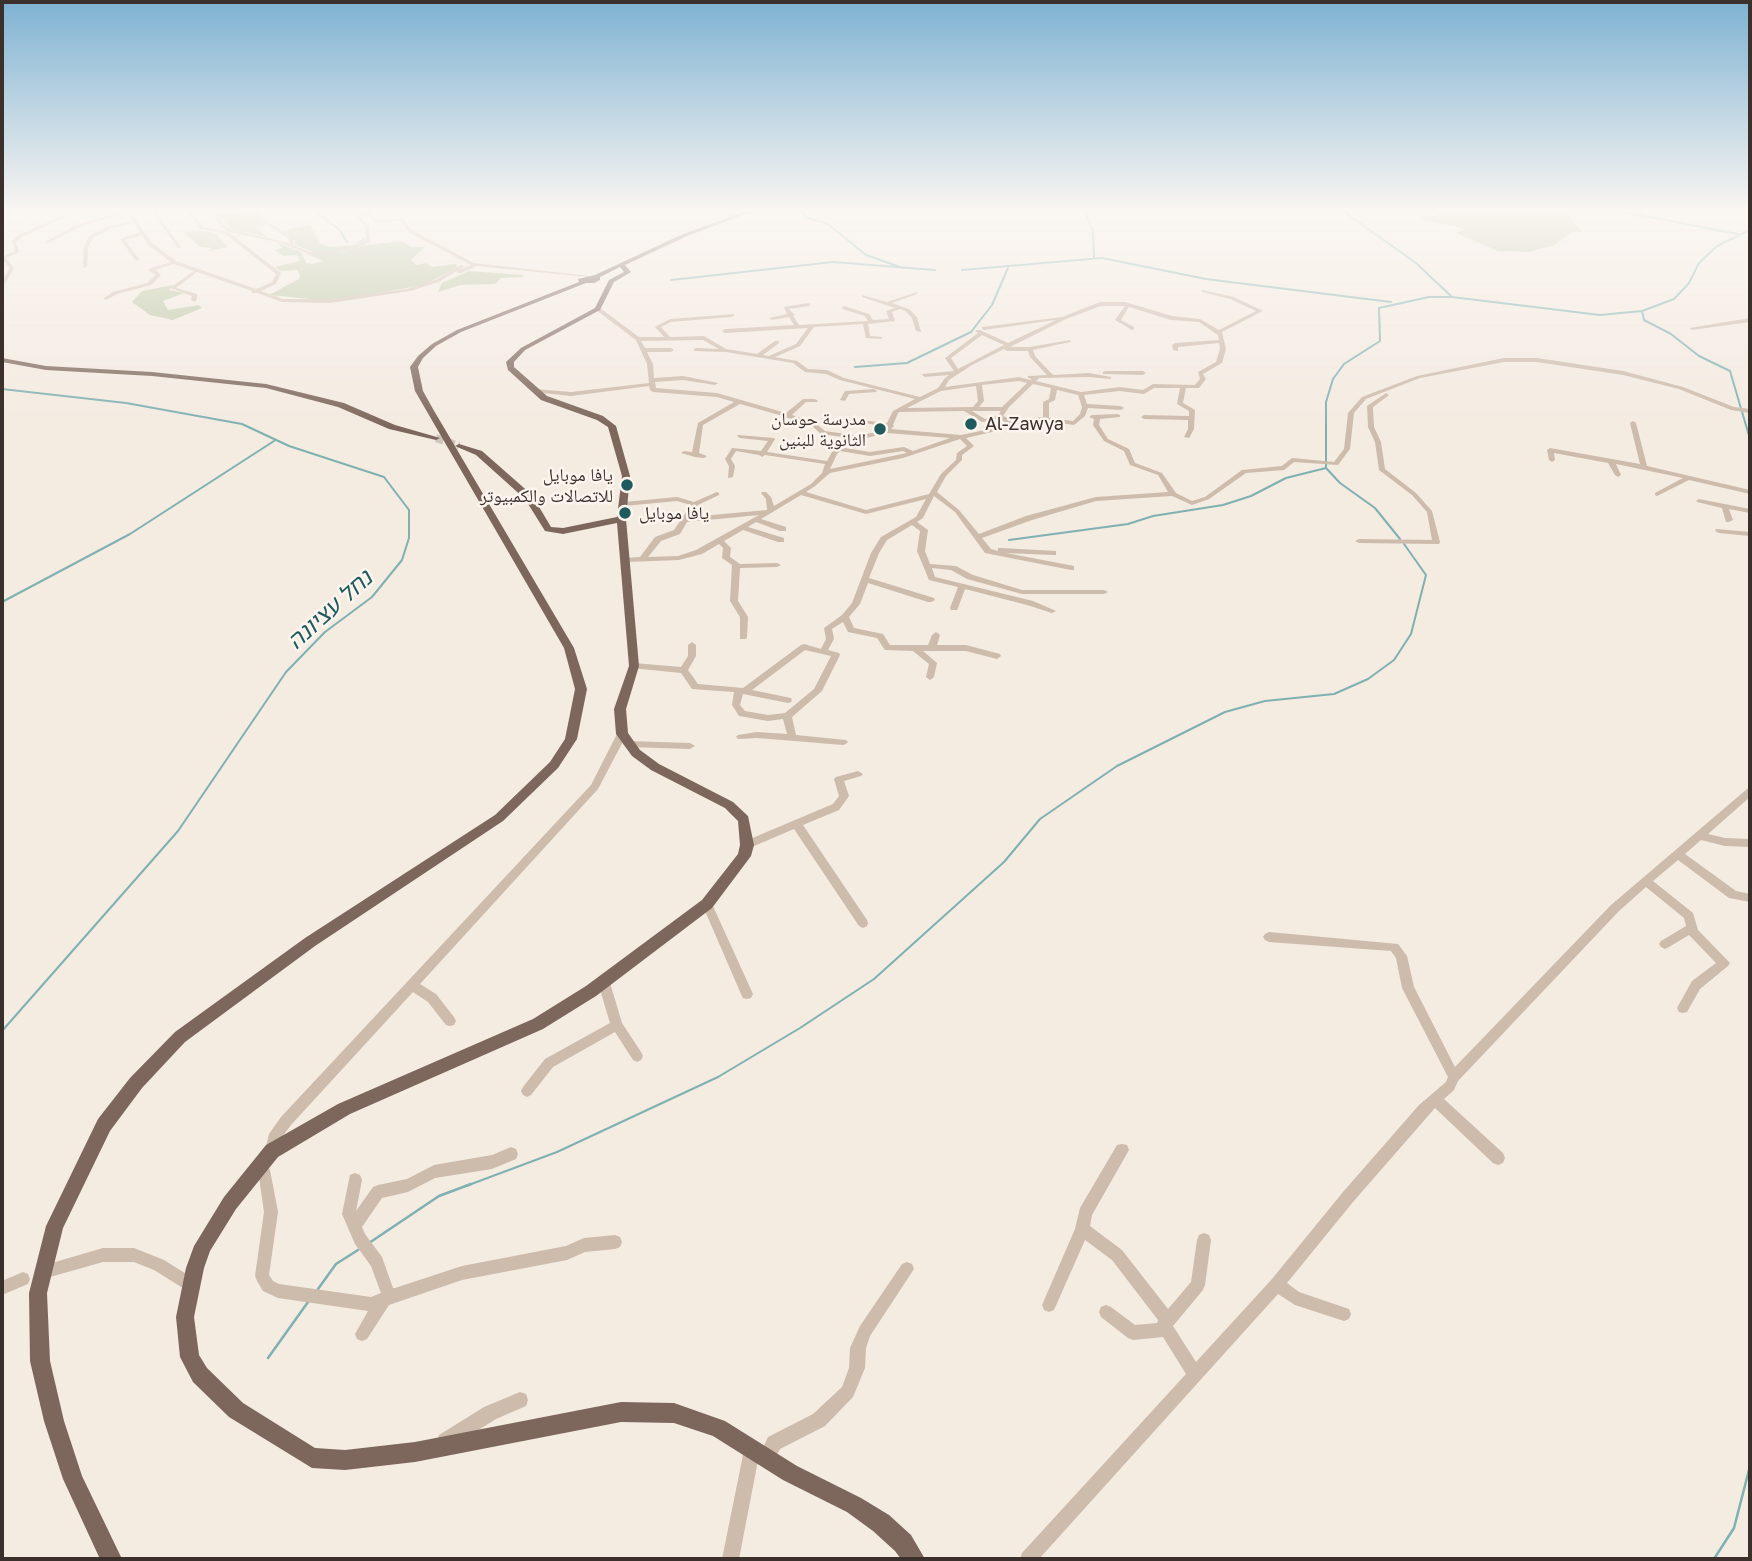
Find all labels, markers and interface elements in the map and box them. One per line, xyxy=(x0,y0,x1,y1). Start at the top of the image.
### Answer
place label: مدرسة حوسان الثانوية للبنين xyxy=(771,408,866,450)
place label: Al-Zawya xyxy=(985,413,1064,435)
marker: Al-Zawya xyxy=(963,416,979,432)
marker: مدرسة حوسان الثانوية للبنين xyxy=(872,421,888,437)
place label: يافا موبايل للاتصالات والكمبيوتر xyxy=(480,464,613,506)
marker: يافا موبايل للاتصالات والكمبيوتر xyxy=(619,477,635,493)
place label: يافا موبايل xyxy=(639,502,709,524)
marker: يافا موبايل xyxy=(617,505,633,521)
water label: נחל עציונה xyxy=(282,565,378,655)

